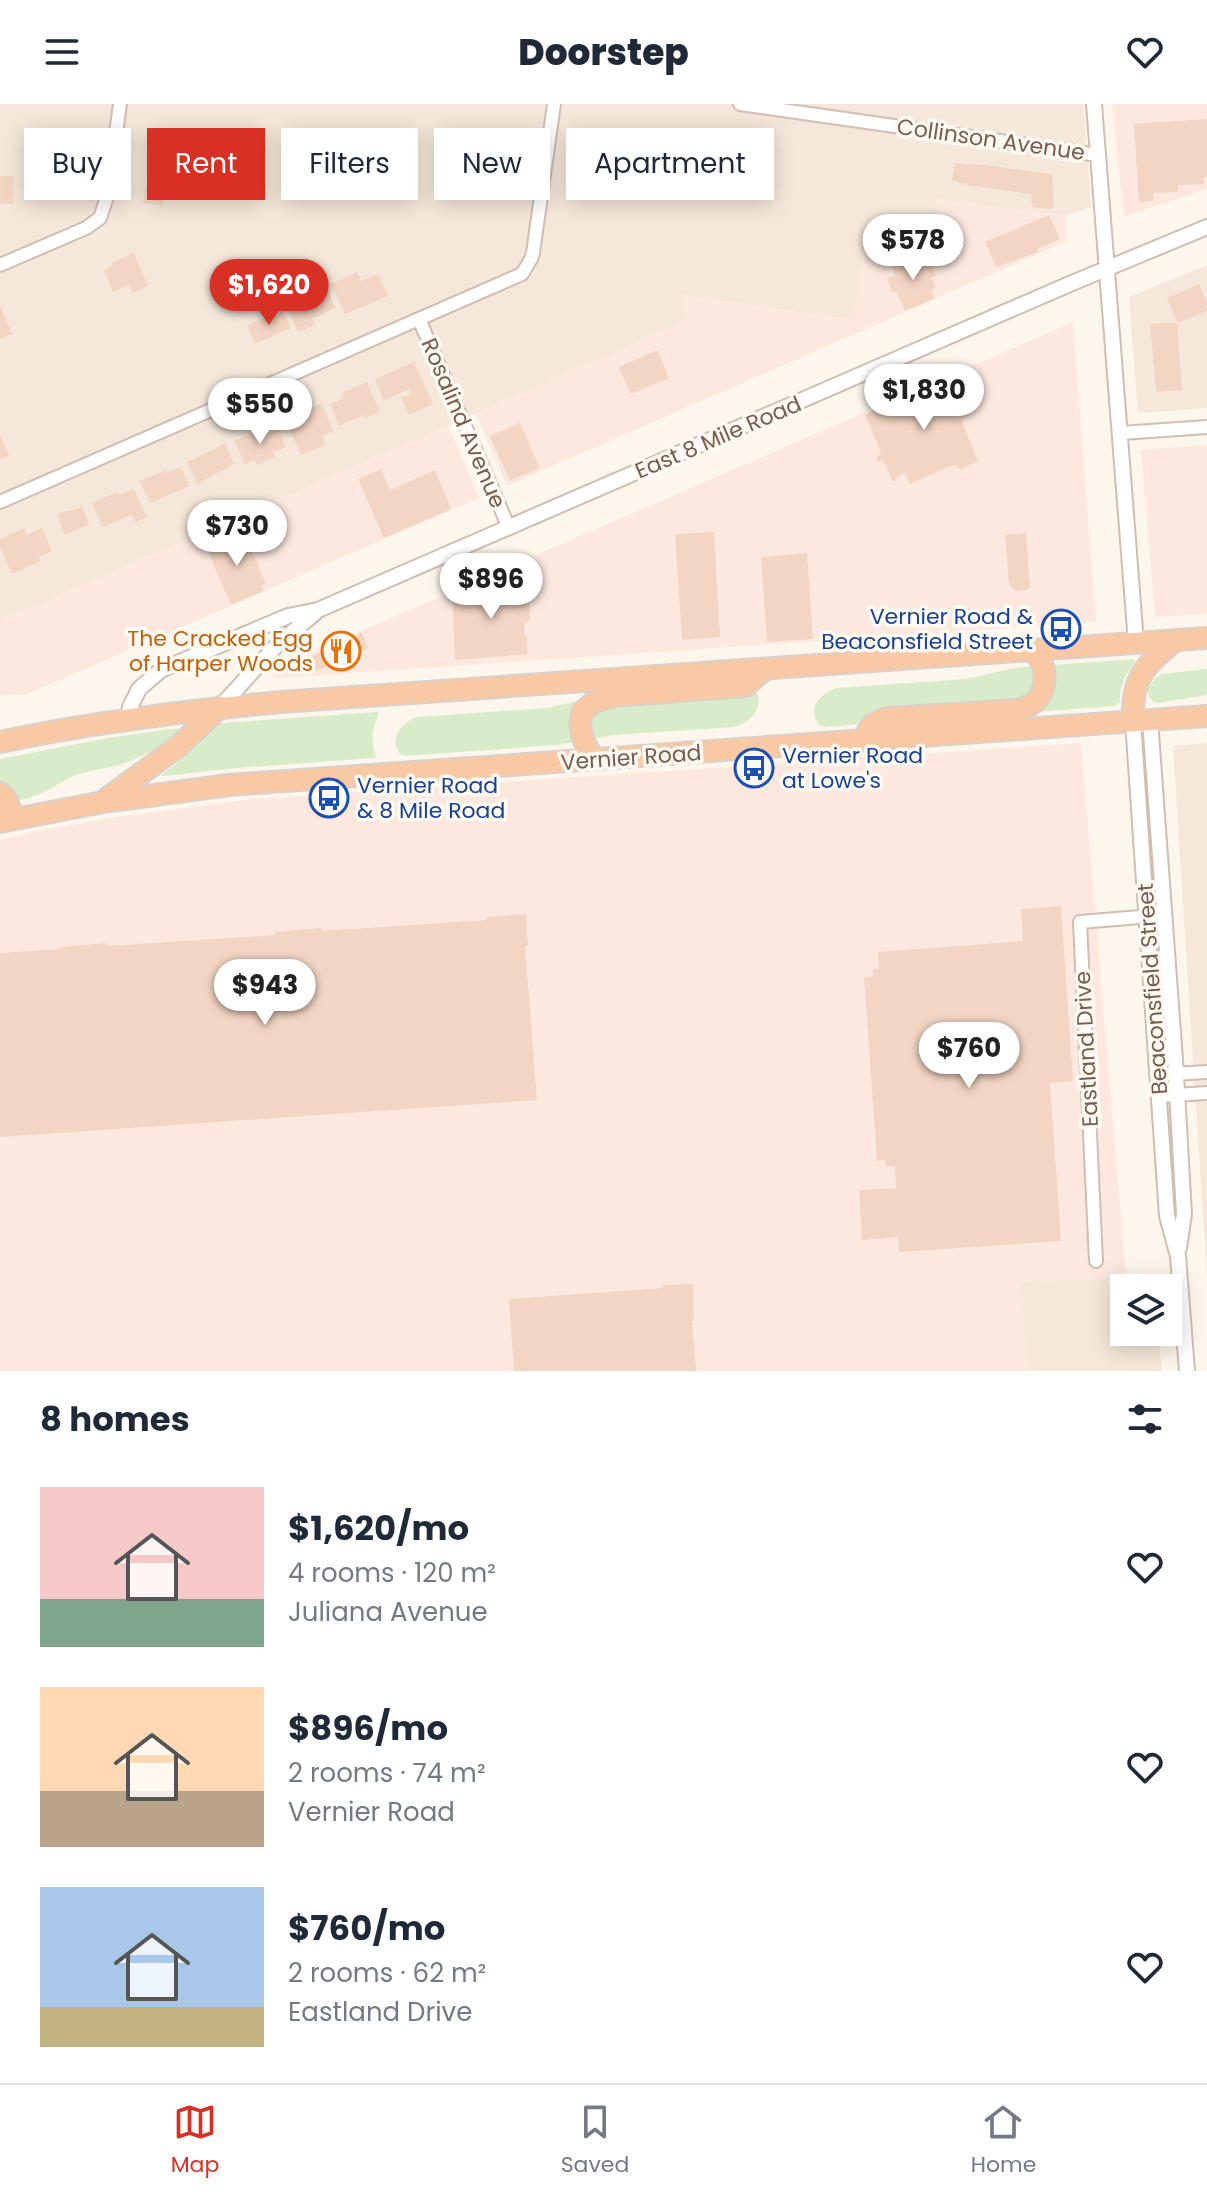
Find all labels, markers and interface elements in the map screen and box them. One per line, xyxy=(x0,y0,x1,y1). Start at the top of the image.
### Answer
text: Doorstep xyxy=(518,27,689,78)
icon: menu xyxy=(40,30,84,74)
icon: heart xyxy=(1123,30,1167,74)
street label: Collinson Avenue xyxy=(895,111,1087,168)
chip: Buy xyxy=(24,128,131,200)
chip: Rent xyxy=(147,128,265,200)
chip: Filters xyxy=(281,128,418,200)
chip: New xyxy=(434,128,550,200)
chip: Apartment xyxy=(566,128,774,200)
pin: $578 xyxy=(866,214,960,282)
text: $578 xyxy=(881,222,945,258)
pin: $1,620 xyxy=(204,259,334,327)
text: $1,620 xyxy=(228,267,310,303)
street label: Rosalind Avenue xyxy=(414,333,513,513)
pin: $1,830 xyxy=(859,364,989,432)
text: $1,830 xyxy=(882,372,966,408)
pin: $550 xyxy=(213,378,307,446)
text: $550 xyxy=(226,386,294,422)
street label: East 8 Mile Road xyxy=(630,388,806,486)
pin: $730 xyxy=(190,500,284,568)
text: $730 xyxy=(205,508,269,544)
pin: $896 xyxy=(444,553,538,621)
text: $896 xyxy=(458,561,524,597)
place label: Vernier Road & Beaconsfield Street xyxy=(821,601,1034,657)
bus stop icon: Vernier Road & Beaconsfield Street xyxy=(1040,608,1082,650)
place label: The Cracked Egg of Harper Woods xyxy=(127,623,313,679)
restaurant icon: The Cracked Egg of Harper Woods xyxy=(320,630,362,672)
street label: Vernier Road xyxy=(560,737,703,778)
place label: Vernier Road at Lowe's xyxy=(782,740,923,796)
bus stop icon: Vernier Road at Lowe's xyxy=(733,747,775,789)
place label: Vernier Road & 8 Mile Road xyxy=(357,770,505,826)
bus stop icon: Vernier Road & 8 Mile Road xyxy=(308,777,350,819)
street label: Beaconsfield Street xyxy=(1130,882,1175,1096)
pin: $943 xyxy=(218,959,312,1027)
text: $943 xyxy=(232,967,298,1003)
street label: Eastland Drive xyxy=(1067,970,1106,1128)
pin: $760 xyxy=(922,1022,1016,1090)
text: $760 xyxy=(937,1030,1001,1066)
map controls xyxy=(1110,1274,1182,1346)
button: layers xyxy=(1110,1274,1182,1346)
text: 8 homes xyxy=(40,1395,190,1443)
icon: filters xyxy=(1123,1397,1167,1441)
text: $1,620/mo xyxy=(288,1504,469,1552)
icon: home xyxy=(104,1519,200,1615)
icon: heart xyxy=(1123,1545,1167,1589)
text: 4 rooms · 120 m² xyxy=(288,1555,496,1591)
text: Juliana Avenue xyxy=(288,1594,488,1630)
text: $896/mo xyxy=(288,1704,448,1752)
icon: home xyxy=(104,1719,200,1815)
icon: heart xyxy=(1123,1745,1167,1789)
text: 2 rooms · 74 m² xyxy=(288,1755,485,1791)
text: Vernier Road xyxy=(288,1794,455,1830)
text: $760/mo xyxy=(288,1904,445,1952)
icon: home xyxy=(104,1919,200,2015)
icon: heart xyxy=(1123,1945,1167,1989)
text: 2 rooms · 62 m² xyxy=(288,1955,486,1991)
text: Eastland Drive xyxy=(288,1994,472,2030)
tab: Map xyxy=(171,2100,219,2181)
tab: Saved xyxy=(561,2100,629,2181)
tab: Home xyxy=(971,2100,1036,2181)

